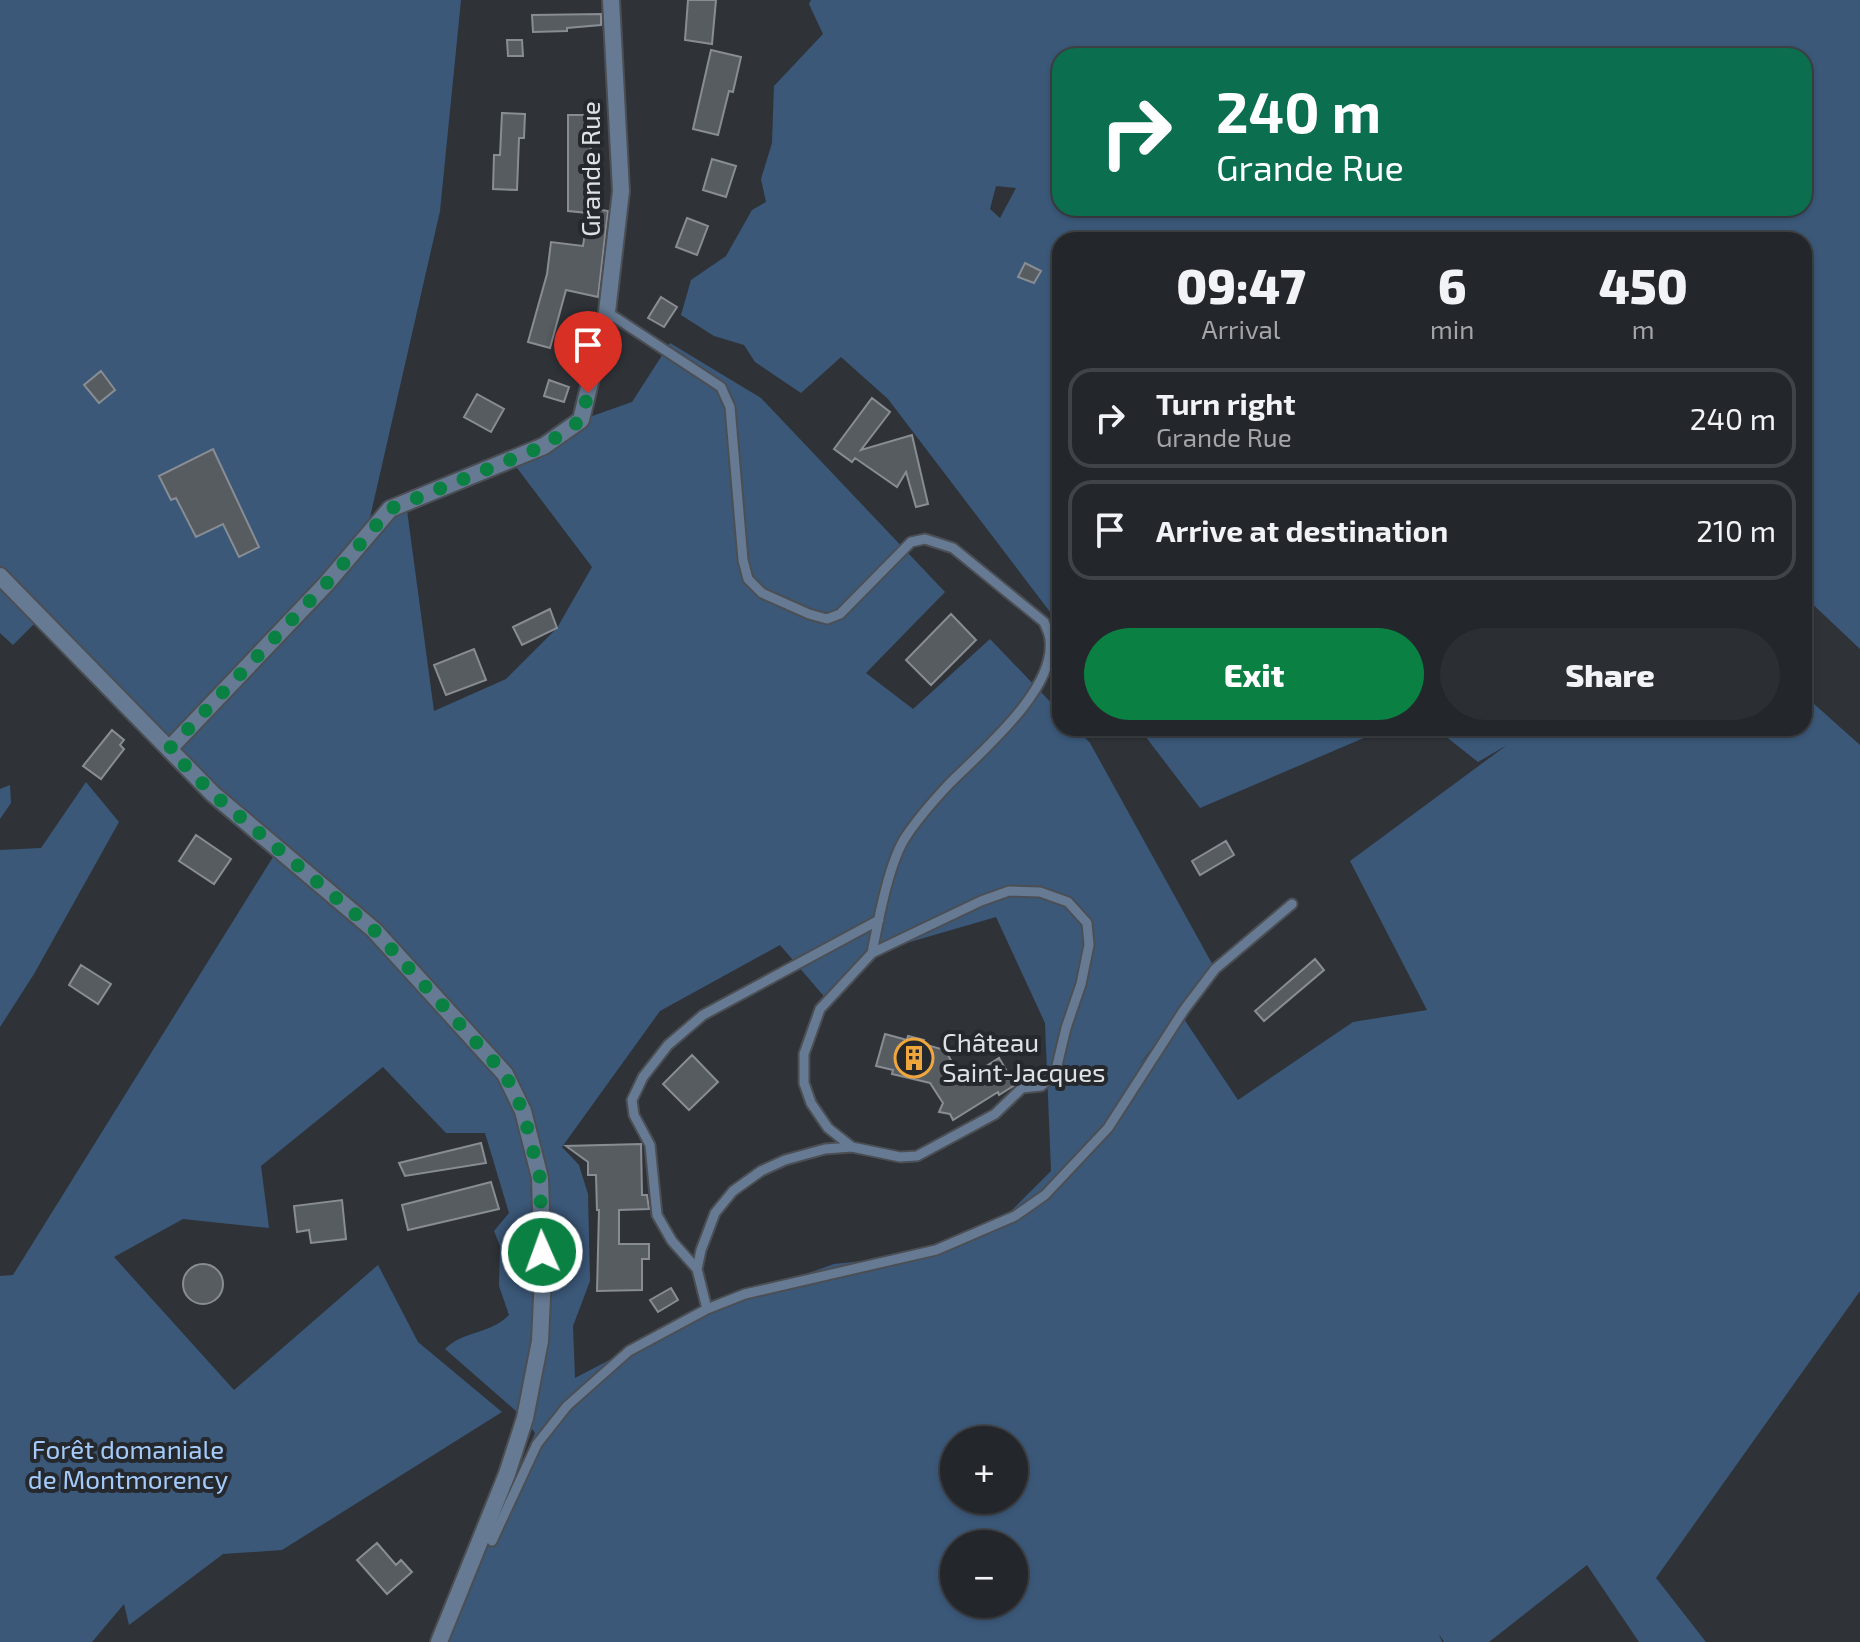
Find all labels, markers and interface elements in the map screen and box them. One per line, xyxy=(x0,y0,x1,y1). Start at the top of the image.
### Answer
text: 240 m xyxy=(1216,77,1381,144)
icon: right xyxy=(1084,80,1188,184)
street label: Grande Rue xyxy=(574,101,605,237)
text: Grande Rue xyxy=(1216,145,1404,188)
text: 09:47 xyxy=(1176,256,1306,314)
text: 6 xyxy=(1438,256,1467,314)
text: 450 xyxy=(1599,256,1688,314)
pin xyxy=(554,311,622,393)
text: Arrival xyxy=(1201,313,1281,344)
text: min xyxy=(1430,313,1474,344)
text: m xyxy=(1632,313,1655,344)
icon: arrive xyxy=(566,323,610,367)
text: Turn right xyxy=(1156,385,1296,421)
icon: right xyxy=(1088,396,1132,440)
text: 240 m xyxy=(1690,400,1776,436)
text: Grande Rue xyxy=(1156,421,1292,452)
icon: arrive xyxy=(1088,508,1132,552)
text: Arrive at destination xyxy=(1156,512,1448,548)
text: 210 m xyxy=(1696,512,1776,548)
button: Exit xyxy=(1084,628,1424,720)
button: Share xyxy=(1440,628,1780,720)
place label: Château Saint-Jacques xyxy=(942,1026,1105,1087)
building icon: Château Saint-Jacques xyxy=(893,1037,935,1079)
position arrow xyxy=(500,1210,584,1294)
map controls xyxy=(940,1426,1028,1618)
button: + xyxy=(940,1426,1028,1514)
park label: Forêt domaniale de Montmorency xyxy=(28,1433,228,1494)
button: − xyxy=(940,1530,1028,1618)

